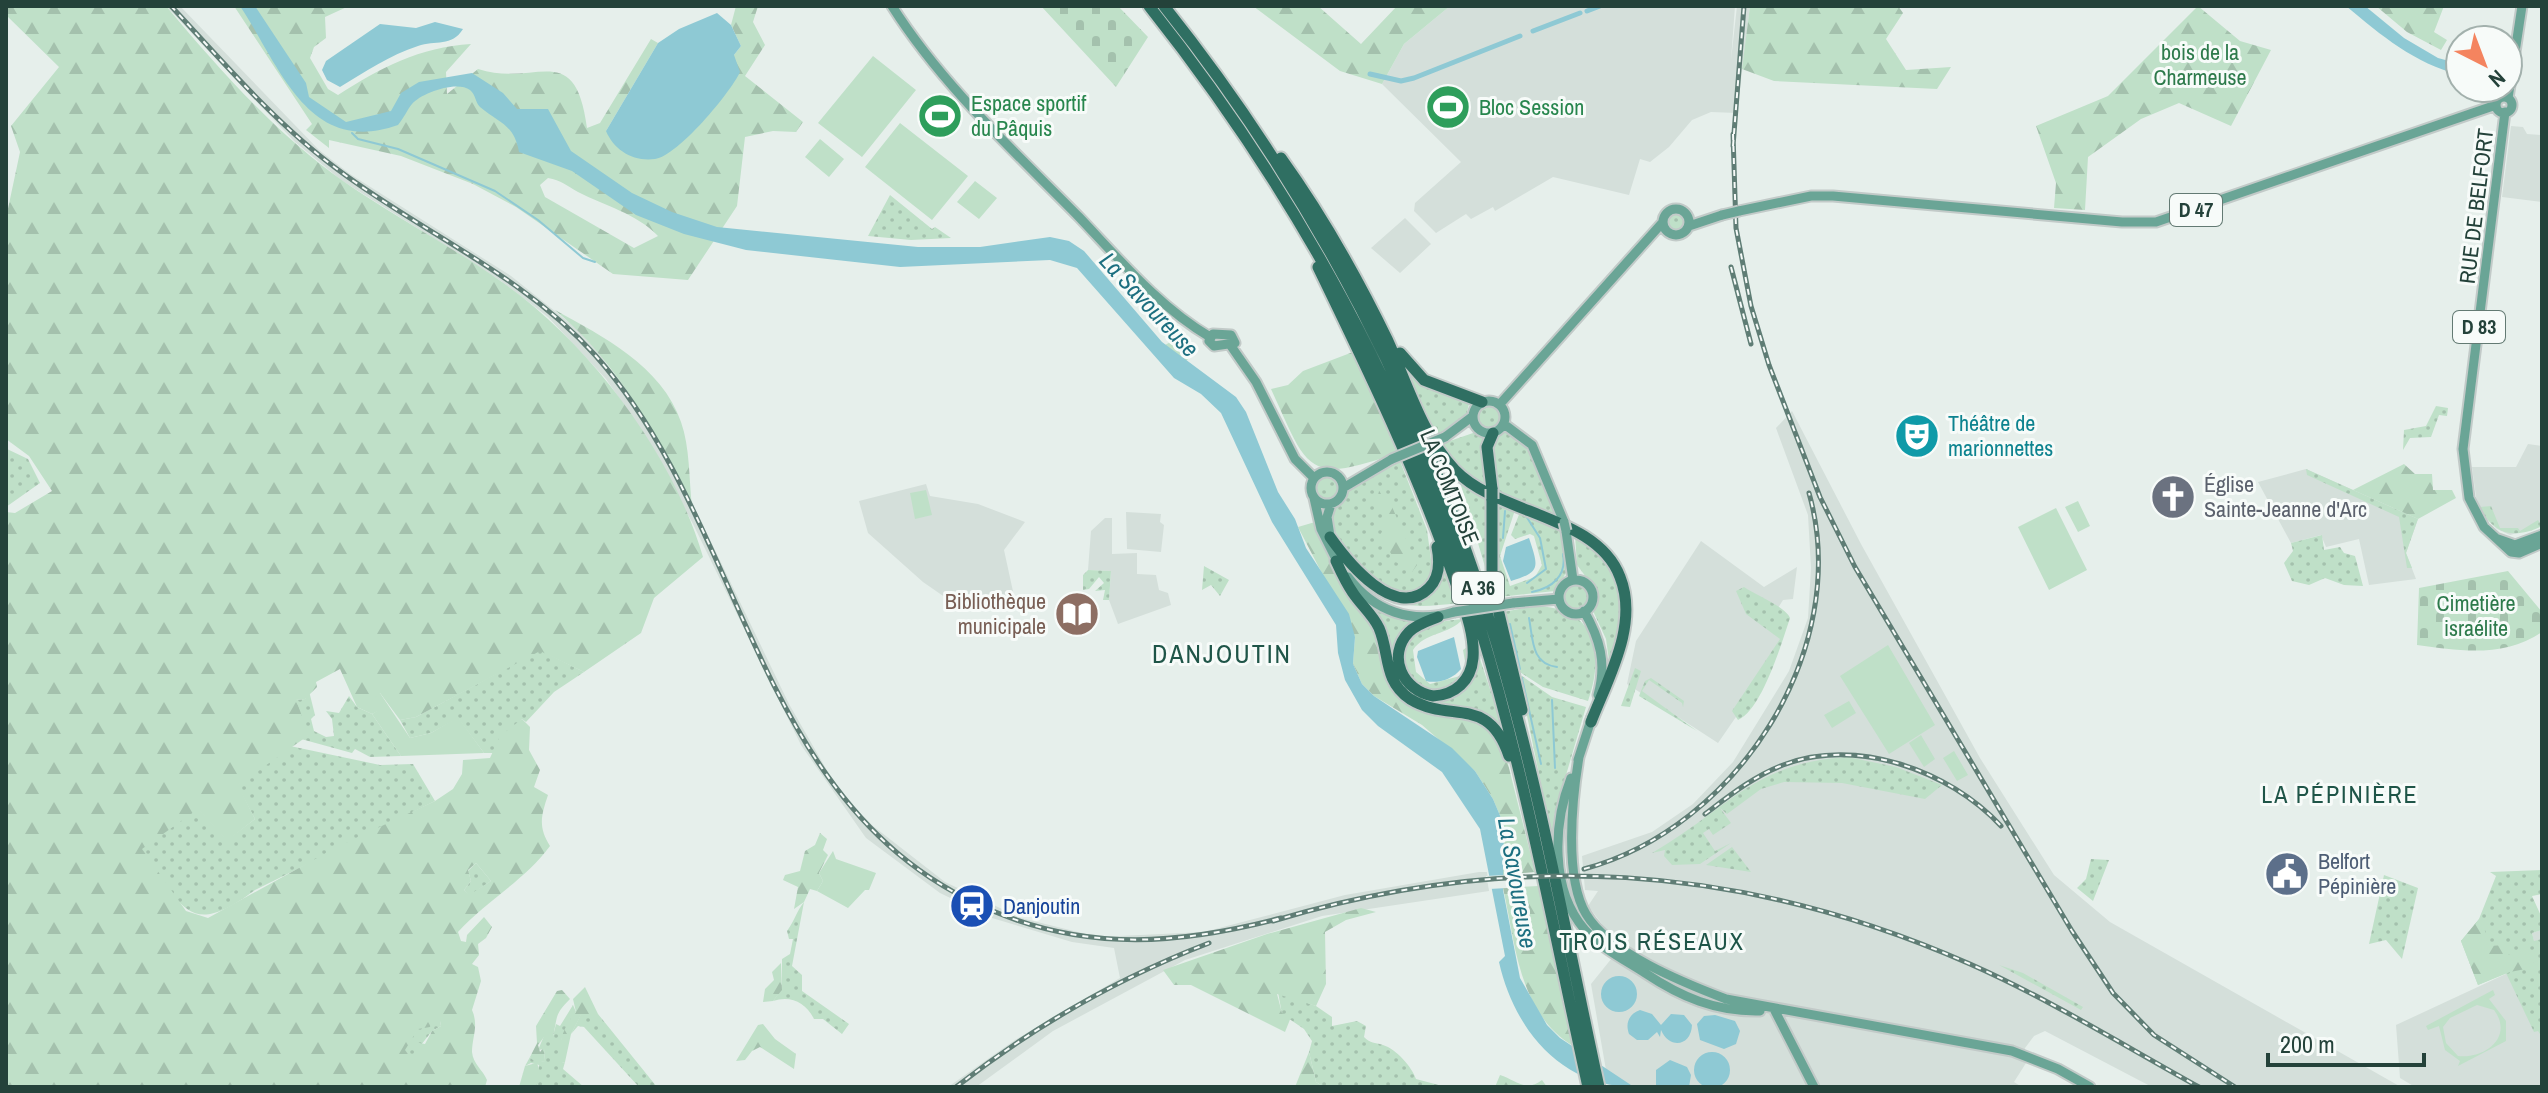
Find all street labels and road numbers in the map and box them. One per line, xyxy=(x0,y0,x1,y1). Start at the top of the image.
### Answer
street label: RUE DE BELFORT xyxy=(2452,127,2500,285)
road number: D 47 xyxy=(2170,194,2222,226)
road number: D 83 xyxy=(2453,311,2505,343)
street label: LA COMTOISE xyxy=(1413,425,1487,549)
road number: A 36 xyxy=(1452,572,1504,604)

